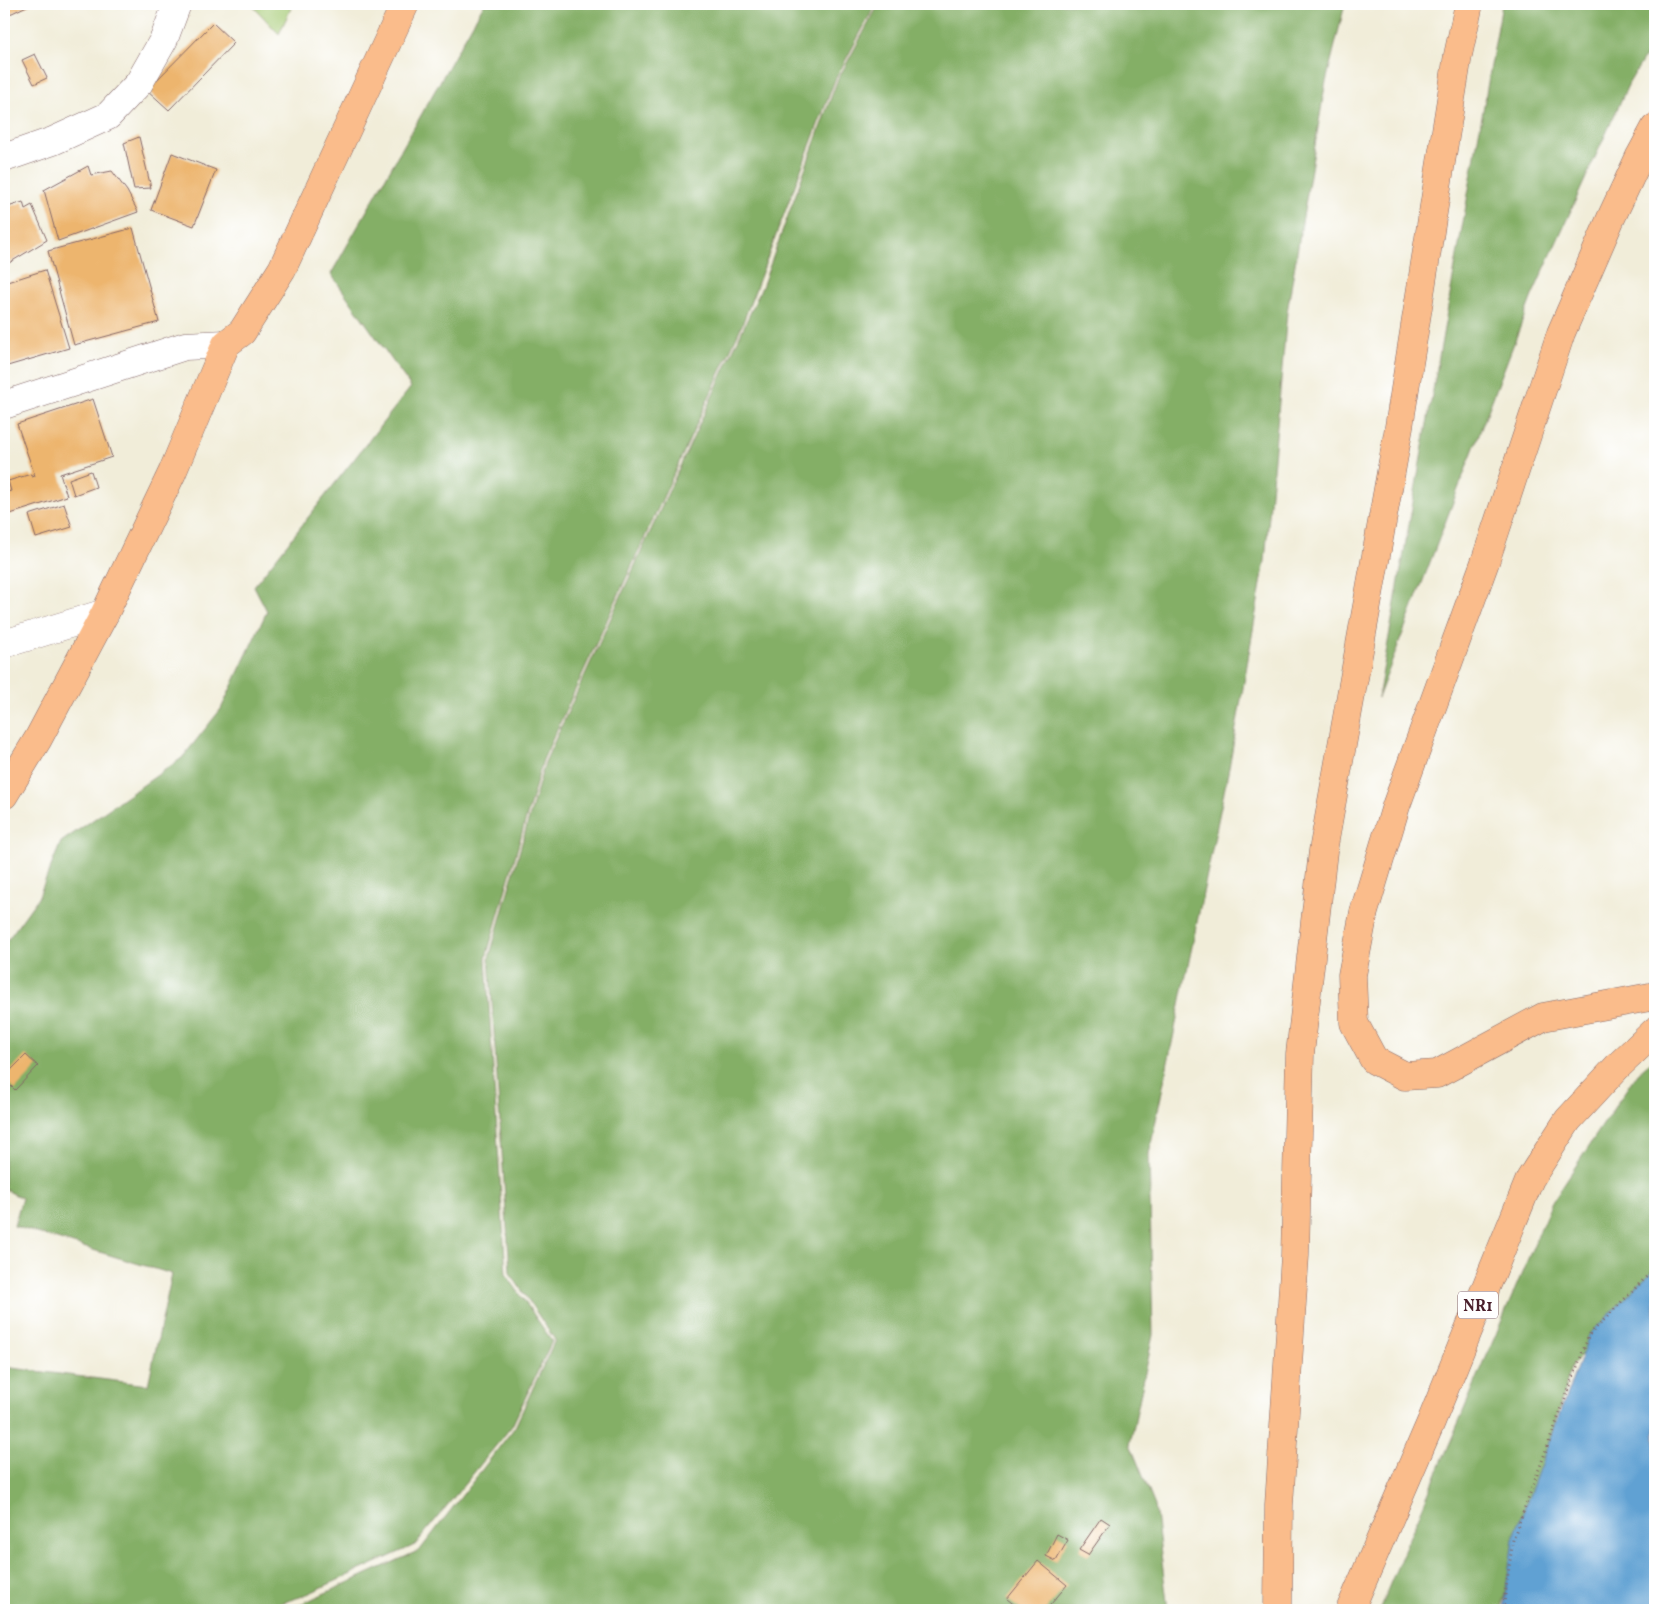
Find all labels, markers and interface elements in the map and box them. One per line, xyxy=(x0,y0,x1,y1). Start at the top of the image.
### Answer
road number: NR1 xyxy=(1458,1292,1498,1318)

